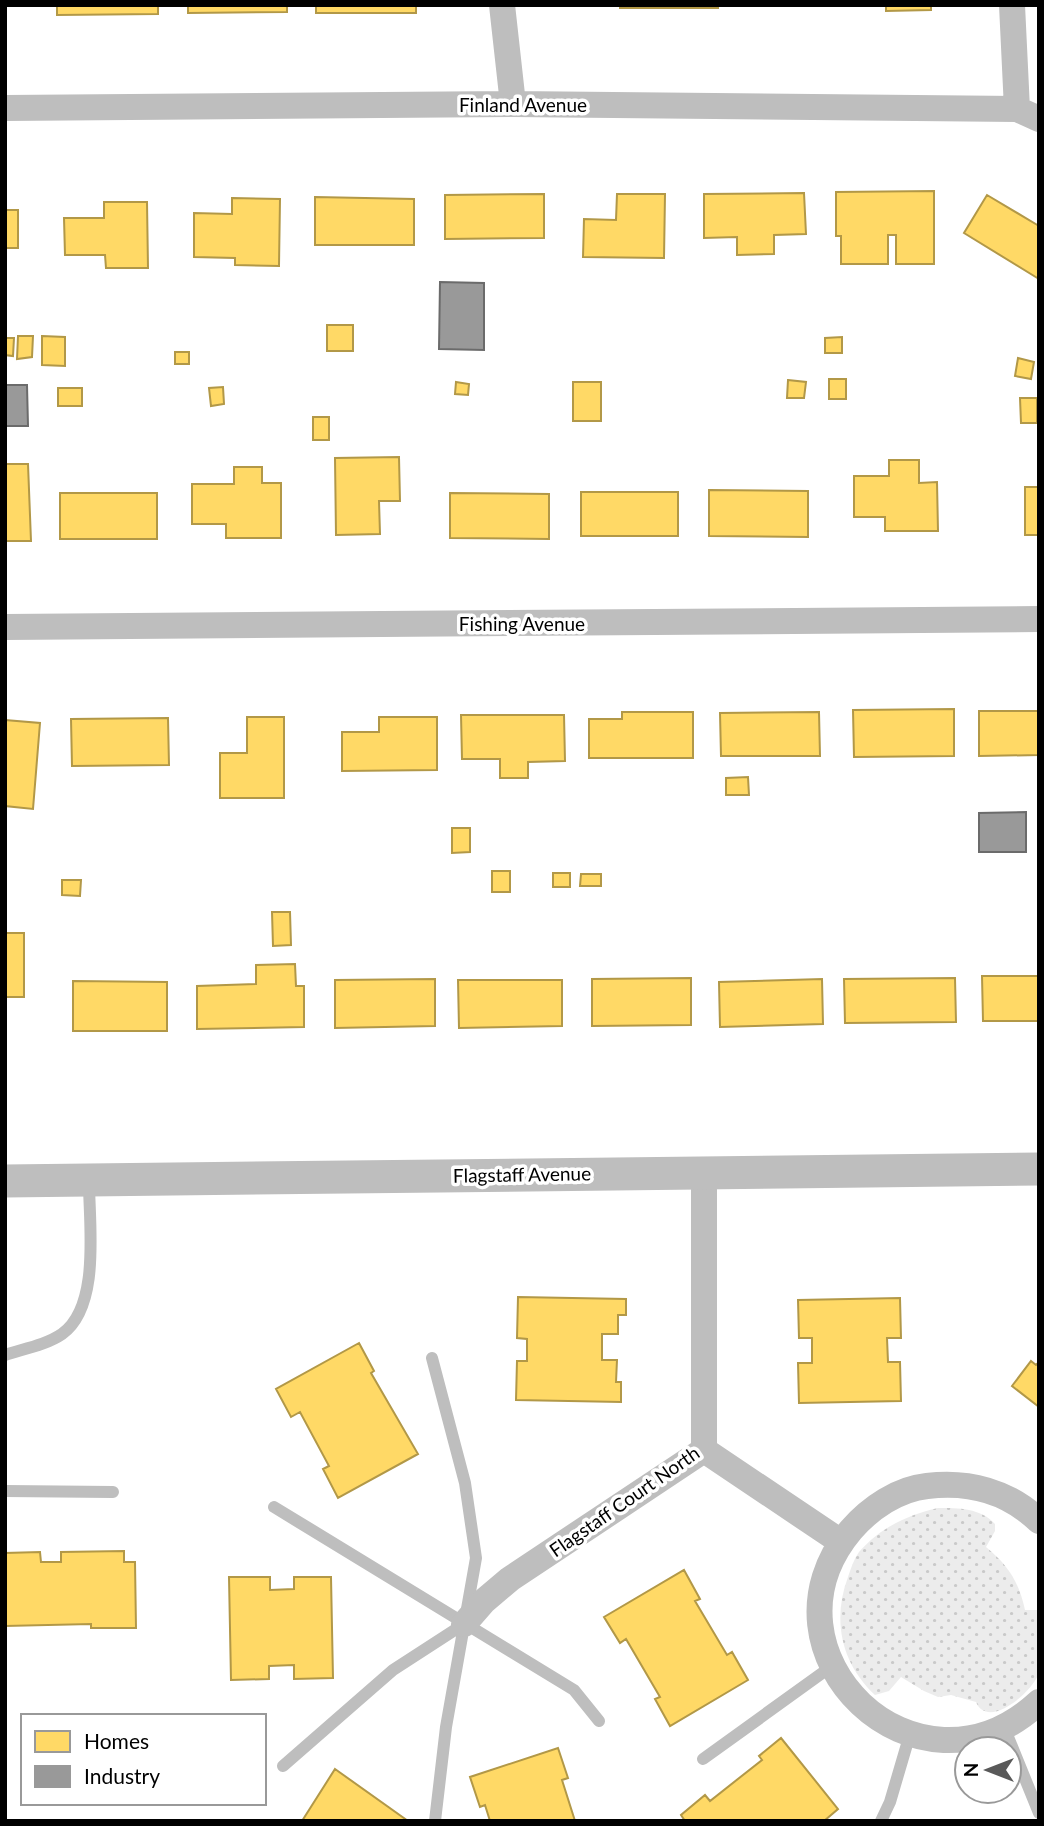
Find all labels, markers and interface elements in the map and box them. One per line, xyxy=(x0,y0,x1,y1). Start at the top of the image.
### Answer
street label: Finland Avenue xyxy=(459,93,587,116)
street label: Fishing Avenue xyxy=(459,612,585,635)
street label: Flagstaff Avenue xyxy=(453,1161,591,1187)
street label: Flagstaff Court North xyxy=(545,1441,703,1561)
legend xyxy=(21,1714,266,1805)
text: Homes xyxy=(84,1728,149,1753)
north arrow xyxy=(953,1735,1023,1805)
text: Industry xyxy=(84,1763,160,1788)
text: N xyxy=(959,1763,982,1777)

